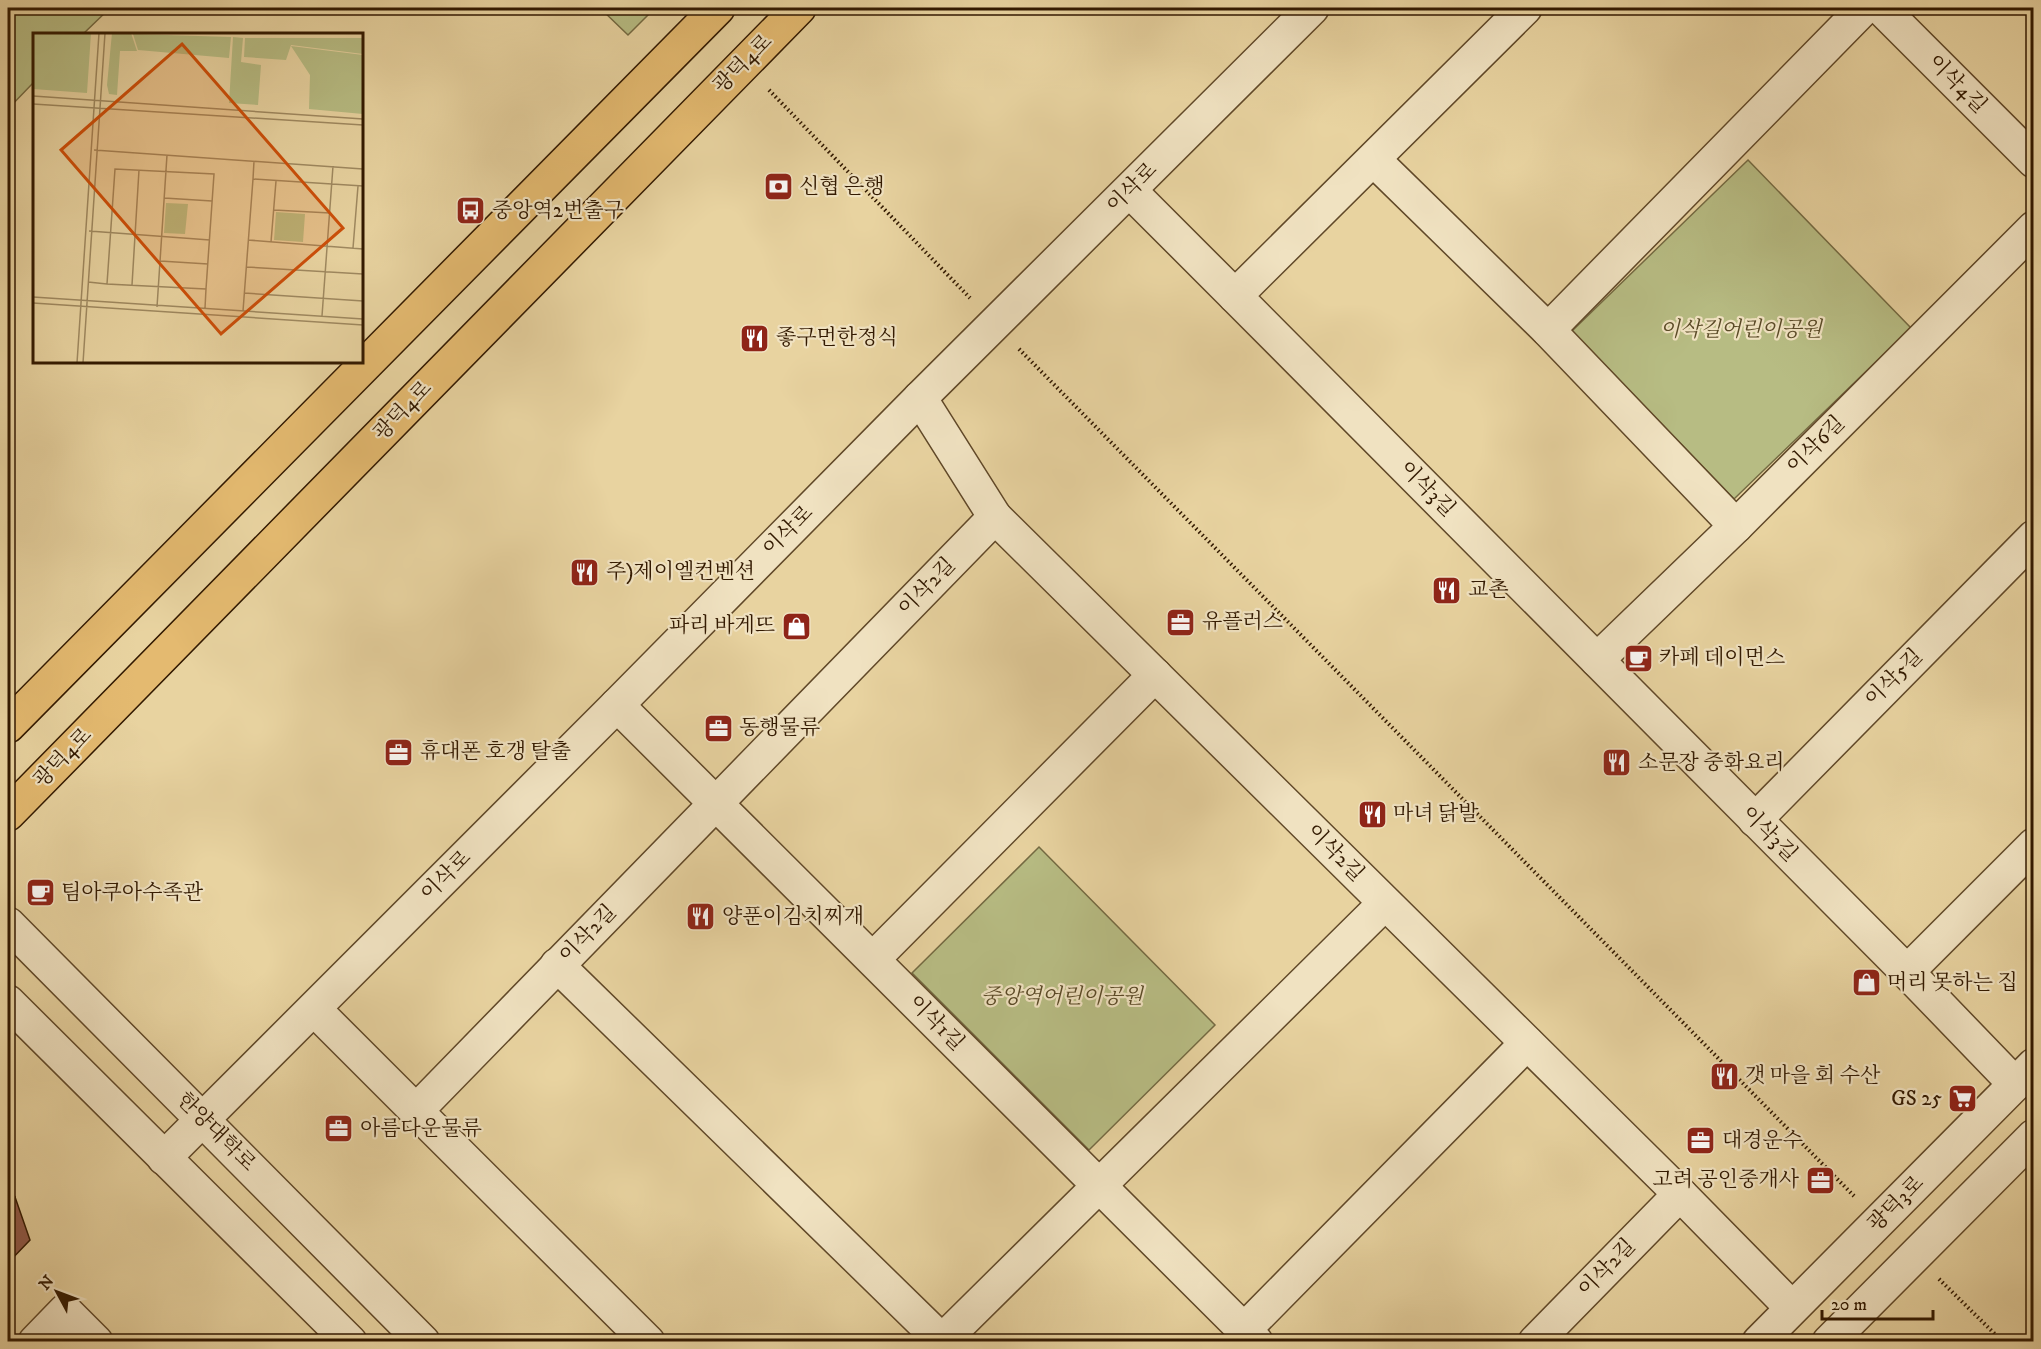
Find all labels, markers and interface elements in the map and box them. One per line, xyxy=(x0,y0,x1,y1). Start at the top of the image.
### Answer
street label: 광덕4로 xyxy=(708,29,778,99)
inset map xyxy=(33,33,363,363)
street label: 이삭4길 xyxy=(1922,49,1992,119)
street label: 이삭로 xyxy=(1101,157,1163,219)
bank icon: 신협 은행 xyxy=(762,171,794,203)
place label: 신협 은행 xyxy=(799,174,885,200)
bus stop icon: 중앙역2번출구 xyxy=(455,195,487,227)
place label: 중앙역2번출구 xyxy=(492,198,624,224)
park label: 이삭길어린이공원 xyxy=(1660,317,1824,343)
restaurant icon: 좋구먼한정식 xyxy=(739,322,771,354)
place label: 좋구먼한정식 xyxy=(776,325,898,351)
street label: 광덕4로 xyxy=(368,376,438,446)
street label: 이삭6길 xyxy=(1781,410,1851,480)
street label: 이삭3길 xyxy=(1394,456,1460,522)
street label: 이삭로 xyxy=(757,500,819,562)
street label: 이삭2길 xyxy=(893,552,961,622)
restaurant icon: 주)제이엘컨벤션 xyxy=(569,556,601,588)
place label: 주)제이엘컨벤션 xyxy=(606,559,755,585)
restaurant icon: 교촌 xyxy=(1431,574,1463,606)
place label: 교촌 xyxy=(1468,577,1509,603)
office icon: 유플러스 xyxy=(1165,606,1197,638)
place label: 유플러스 xyxy=(1202,609,1283,635)
shop icon: 파리 바게뜨 xyxy=(780,610,812,642)
place label: 파리 바게뜨 xyxy=(669,613,775,639)
cafe icon: 카페 데이먼스 xyxy=(1622,642,1654,674)
street label: 이삭5길 xyxy=(1860,644,1928,712)
place label: 카페 데이먼스 xyxy=(1659,645,1785,671)
office icon: 동행물류 xyxy=(702,712,734,744)
place label: 동행물류 xyxy=(739,715,820,741)
street label: 광덕4로 xyxy=(28,723,98,793)
office icon: 휴대폰 호갱 탈출 xyxy=(383,736,415,768)
place label: 휴대폰 호갱 탈출 xyxy=(420,739,571,765)
restaurant icon: 소문장 중화요리 xyxy=(1601,747,1633,779)
place label: 소문장 중화요리 xyxy=(1638,750,1785,776)
restaurant icon: 마녀 닭발 xyxy=(1356,798,1388,830)
place label: 마녀 닭발 xyxy=(1393,801,1479,827)
street label: 이삭3길 xyxy=(1736,801,1802,867)
street label: 이삭2길 xyxy=(1301,819,1369,887)
street label: 이삭로 xyxy=(415,845,477,907)
cafe icon: 팀아쿠아수족관 xyxy=(24,877,56,909)
place label: 팀아쿠아수족관 xyxy=(61,880,204,906)
street label: 이삭2길 xyxy=(554,899,622,969)
restaurant icon: 양푼이김치찌개 xyxy=(685,901,717,933)
place label: 양푼이김치찌개 xyxy=(722,904,864,930)
shop icon: 머리 못하는 집 xyxy=(1850,967,1882,999)
place label: 머리 못하는 집 xyxy=(1887,970,2018,996)
park label: 중앙역어린이공원 xyxy=(981,984,1145,1010)
street label: 이삭1길 xyxy=(903,990,969,1056)
restaurant icon: 갯 마을 회 수산 xyxy=(1708,1060,1740,1092)
place label: 갯 마을 회 수산 xyxy=(1745,1063,1881,1089)
supermarket icon: GS 25 xyxy=(1947,1083,1979,1115)
place label: GS 25 xyxy=(1891,1086,1942,1112)
street label: 한양대학로 xyxy=(171,1087,261,1177)
office icon: 아름다운물류 xyxy=(323,1113,355,1145)
place label: 아름다운물류 xyxy=(360,1116,482,1142)
office icon: 대경운수 xyxy=(1685,1125,1717,1157)
place label: 대경운수 xyxy=(1722,1128,1803,1154)
office icon: 고려 공인중개사 xyxy=(1804,1164,1836,1196)
place label: 고려 공인중개사 xyxy=(1652,1167,1800,1193)
street label: 광덕3로 xyxy=(1863,1171,1929,1237)
street label: 이삭2길 xyxy=(1573,1233,1641,1303)
north arrow xyxy=(27,1262,87,1322)
text: N xyxy=(35,1271,58,1294)
scale bar xyxy=(1822,1283,1933,1321)
text: 20 m xyxy=(1831,1294,1867,1316)

